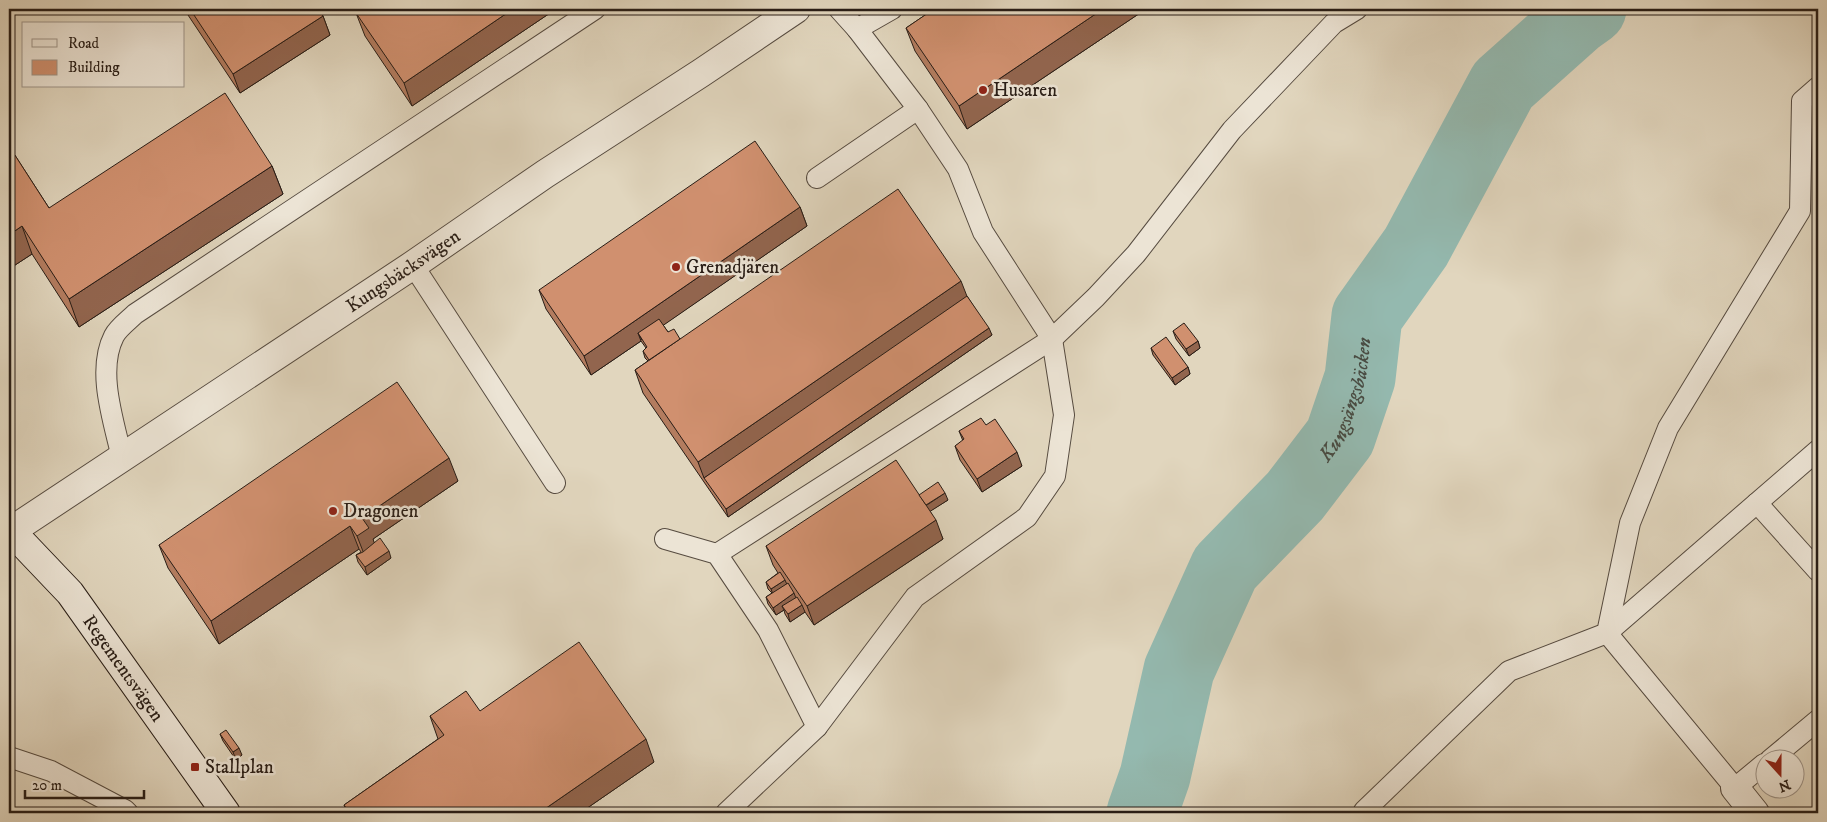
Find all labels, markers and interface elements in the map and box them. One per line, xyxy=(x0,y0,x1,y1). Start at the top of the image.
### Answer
legend xyxy=(22,22,185,88)
text: Road xyxy=(68,34,100,53)
text: Building xyxy=(68,58,120,77)
place label: Husaren xyxy=(993,79,1057,102)
marker: Husaren xyxy=(977,84,989,96)
street label: Kungsbäcksvägen xyxy=(342,225,464,318)
place label: Grenadjären xyxy=(686,256,779,279)
marker: Grenadjären xyxy=(670,261,682,273)
water label: Kungsängsbäcken xyxy=(1313,336,1377,468)
place label: Dragonen xyxy=(343,500,419,523)
marker: Dragonen xyxy=(327,505,339,517)
street label: Regementsvägen xyxy=(78,610,169,726)
north arrow xyxy=(1754,750,1804,800)
place label: Stallplan xyxy=(205,756,274,779)
marker: Stallplan xyxy=(189,761,201,773)
scale bar xyxy=(25,767,144,799)
text: N xyxy=(1775,775,1793,796)
text: 20 m xyxy=(32,776,62,795)

